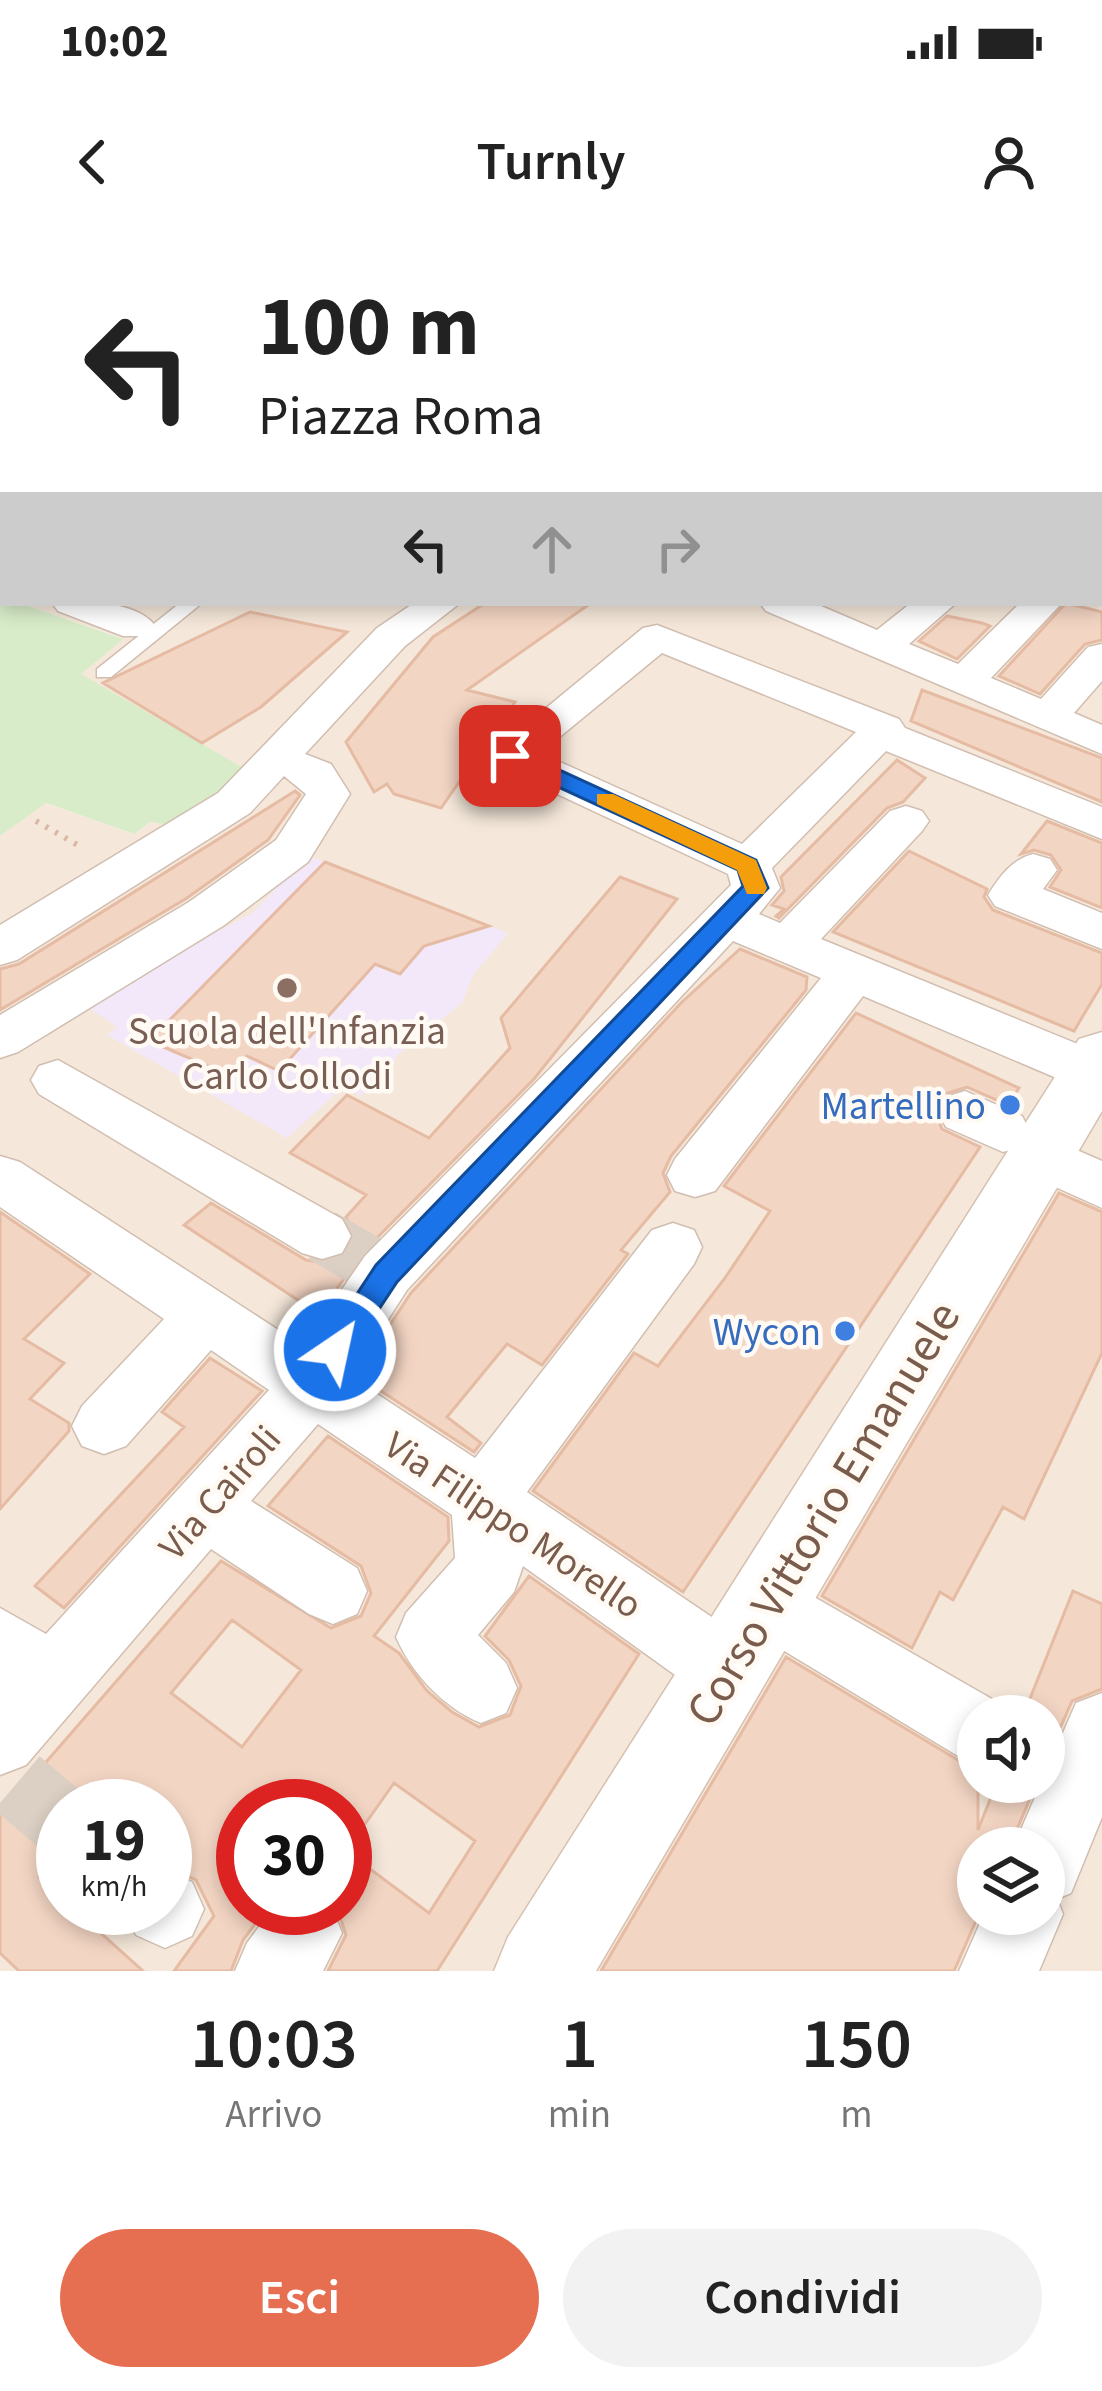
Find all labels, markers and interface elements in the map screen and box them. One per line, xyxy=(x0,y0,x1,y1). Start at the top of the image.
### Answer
text: 10:02 xyxy=(60,10,169,74)
text: Turnly xyxy=(477,124,625,201)
icon: back xyxy=(60,129,126,195)
icon: person xyxy=(976,129,1042,195)
text: 100 m xyxy=(258,268,480,388)
icon: left xyxy=(60,288,216,444)
text: Piazza Roma xyxy=(258,379,543,456)
icon: left xyxy=(393,516,459,582)
icon: ahead xyxy=(519,516,585,582)
icon: right xyxy=(645,516,711,582)
pin xyxy=(459,705,561,807)
icon: arrive xyxy=(477,723,543,789)
marker: Scuola dell'Infanzia Carlo Collodi xyxy=(274,975,300,1001)
place label: Scuola dell'Infanzia Carlo Collodi xyxy=(128,1004,446,1105)
place label: Martellino xyxy=(821,1079,986,1135)
marker: Martellino xyxy=(997,1092,1023,1118)
position arrow xyxy=(272,1287,398,1413)
street label: Corso Vittorio Emanuele xyxy=(670,1289,978,1739)
place label: Wycon xyxy=(713,1305,821,1361)
marker: Wycon xyxy=(832,1318,858,1344)
street label: Via Cairoli xyxy=(146,1414,295,1573)
street label: Via Filippo Morello xyxy=(373,1418,653,1633)
map controls xyxy=(957,1695,1065,1935)
button: sound xyxy=(957,1695,1065,1803)
speed limit sign: 30 xyxy=(216,1779,372,1935)
text: 19 xyxy=(82,1799,146,1884)
button: layers xyxy=(957,1827,1065,1935)
text: km/h xyxy=(81,1865,147,1908)
text: 10:03 xyxy=(190,1993,358,2096)
text: 1 xyxy=(561,1993,598,2096)
text: 150 xyxy=(801,1993,912,2096)
text: Arrivo xyxy=(225,2087,322,2143)
text: min xyxy=(548,2087,611,2143)
text: m xyxy=(840,2087,873,2143)
button: Esci xyxy=(60,2229,539,2367)
button: Condividi xyxy=(563,2229,1042,2367)

